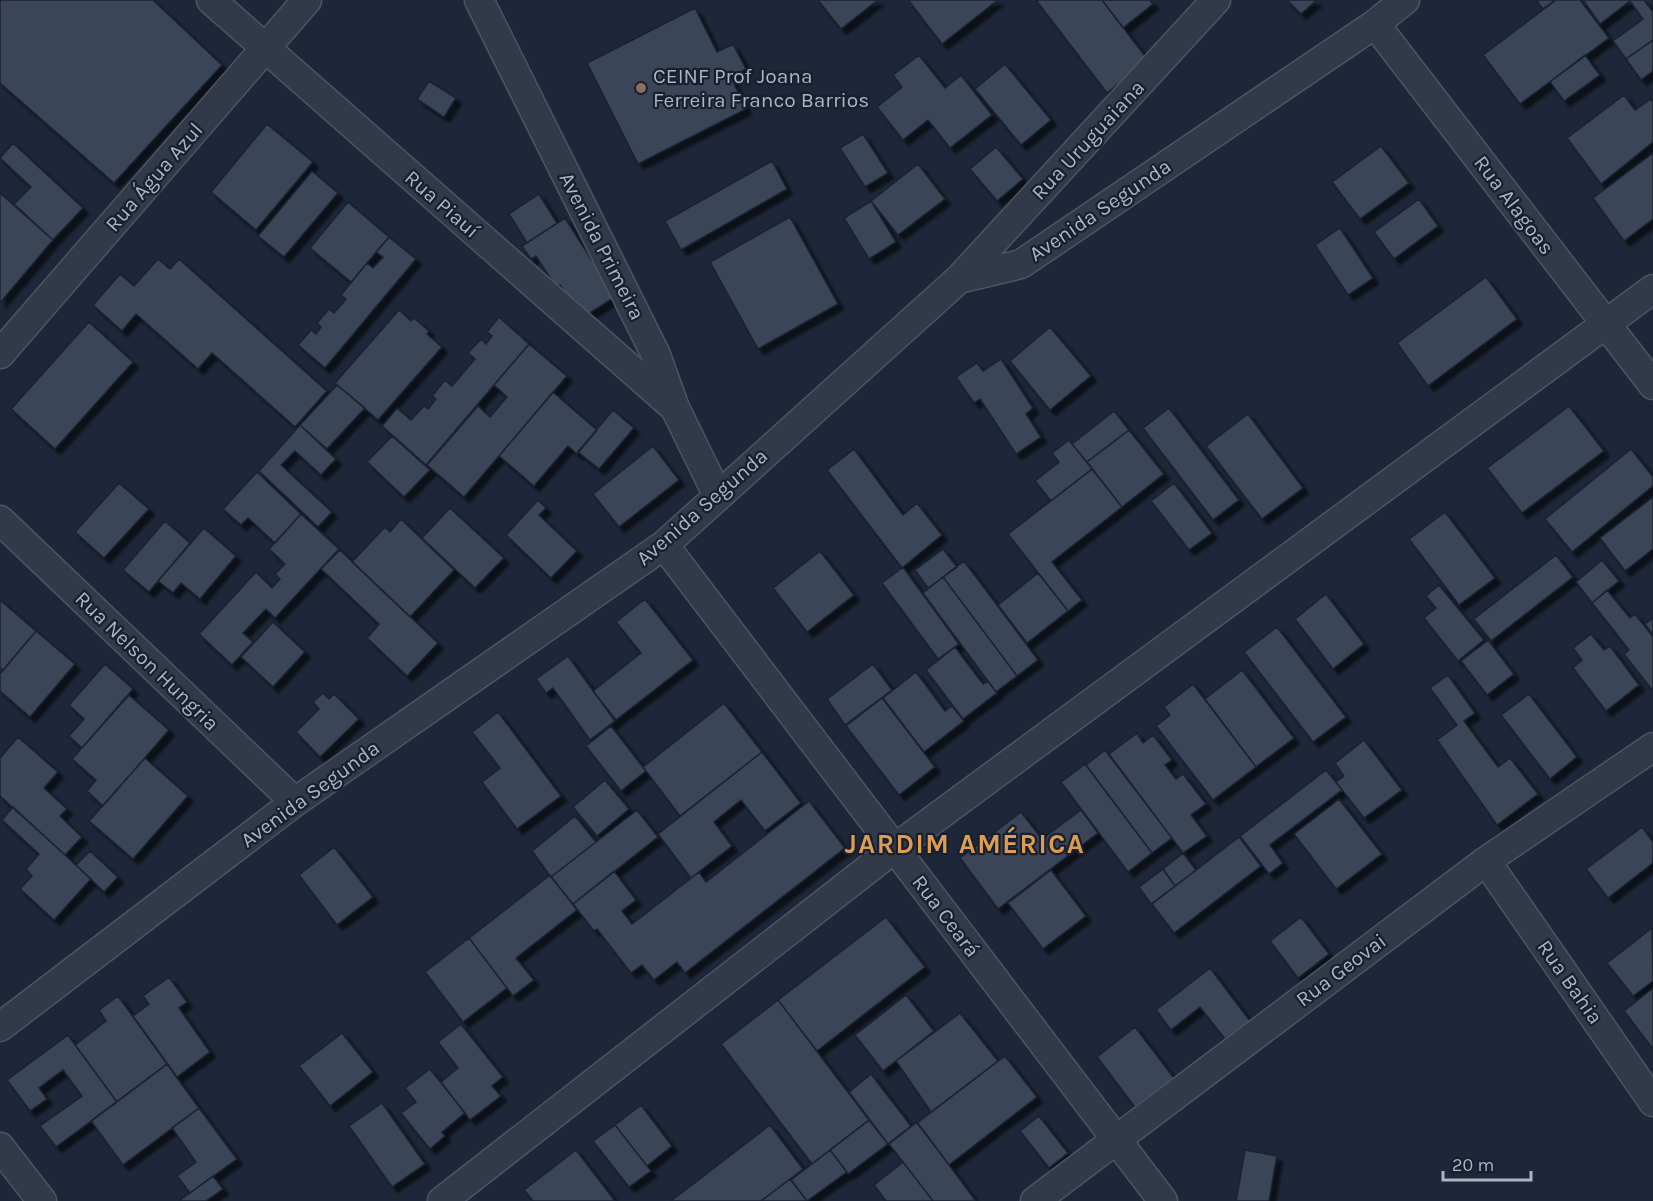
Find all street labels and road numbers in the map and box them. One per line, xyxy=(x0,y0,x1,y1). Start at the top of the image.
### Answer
street label: Rua Uruguaiana xyxy=(1027,75,1149,205)
street label: Rua Água Azul xyxy=(100,118,208,236)
street label: Rua Alagoas xyxy=(1469,151,1559,259)
street label: Avenida Segunda xyxy=(1025,154,1175,266)
street label: Rua Piauí xyxy=(400,165,485,243)
street label: Avenida Primeira xyxy=(554,168,650,324)
street label: Avenida Segunda xyxy=(632,444,772,570)
street label: Rua Nelson Hungria xyxy=(70,586,224,736)
street label: Avenida Segunda xyxy=(236,736,384,852)
street label: Rua Ceará xyxy=(907,870,985,962)
street label: Rua Geovai xyxy=(1291,928,1391,1012)
street label: Rua Bahia xyxy=(1532,935,1608,1029)

